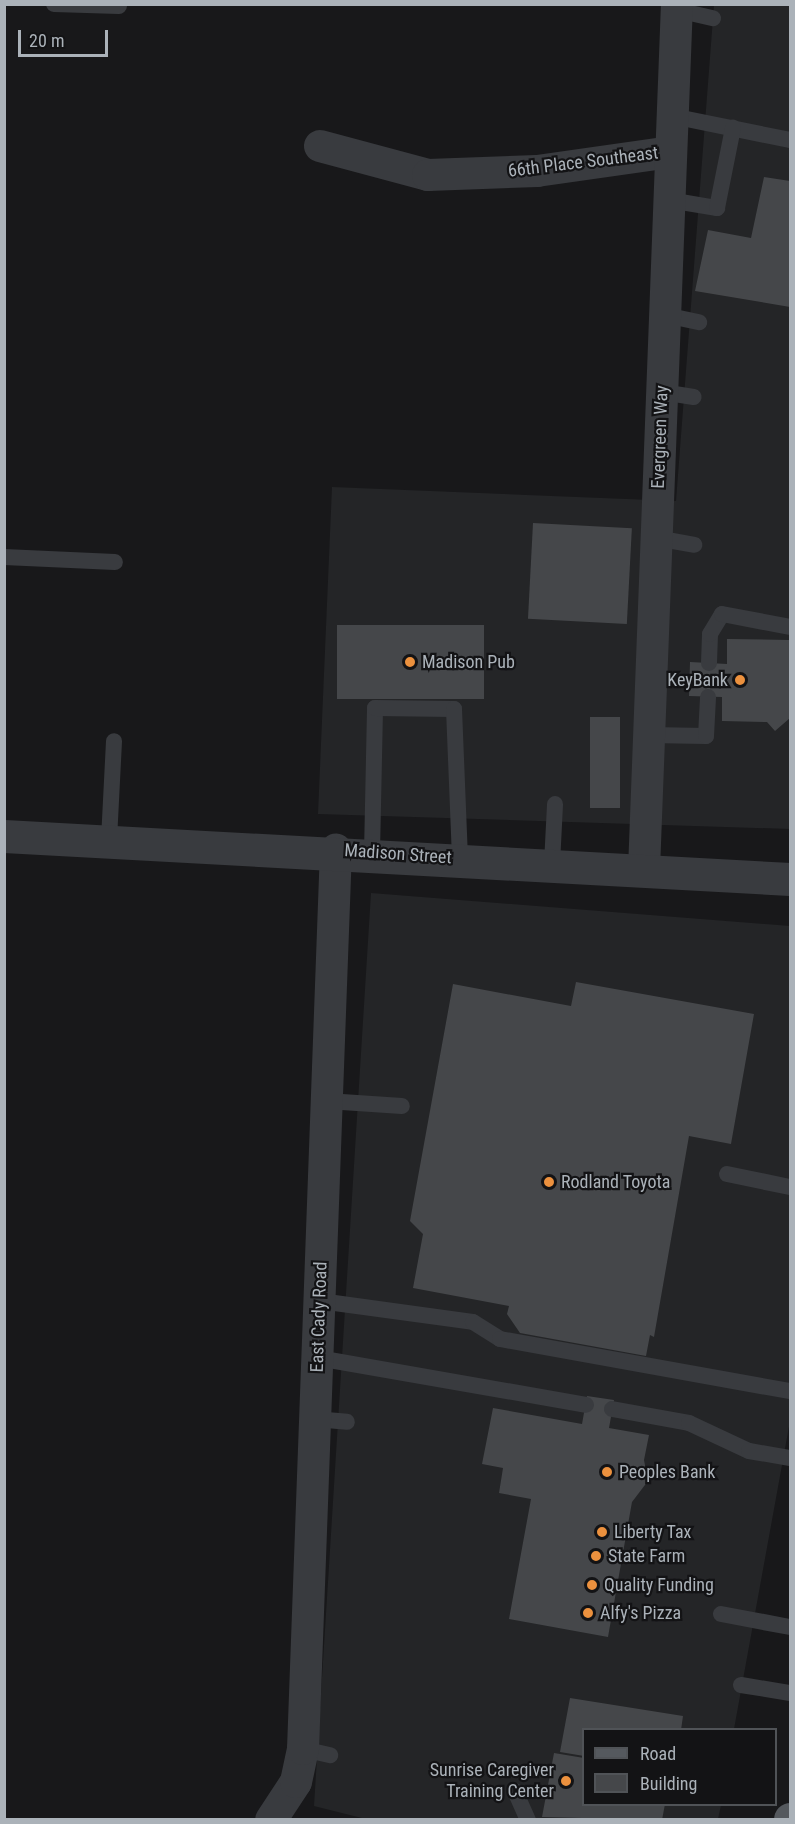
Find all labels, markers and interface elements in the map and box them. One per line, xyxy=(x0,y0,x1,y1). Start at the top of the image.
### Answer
scale bar xyxy=(21,18,111,56)
text: 20 m xyxy=(29,30,64,51)
street label: 66th Place Southeast xyxy=(507,142,659,182)
street label: Evergreen Way xyxy=(647,385,673,489)
place label: Madison Pub xyxy=(422,651,515,673)
marker: Madison Pub xyxy=(403,655,417,669)
place label: KeyBank xyxy=(667,669,728,691)
marker: KeyBank xyxy=(733,673,747,687)
street label: Madison Street xyxy=(344,839,452,869)
place label: Rodland Toyota xyxy=(561,1171,671,1193)
marker: Rodland Toyota xyxy=(542,1175,556,1189)
street label: East Cady Road xyxy=(306,1261,332,1373)
place label: Peoples Bank xyxy=(619,1461,715,1483)
marker: Peoples Bank xyxy=(600,1465,614,1479)
place label: Liberty Tax xyxy=(614,1521,692,1543)
marker: Liberty Tax xyxy=(595,1525,609,1539)
place label: State Farm xyxy=(608,1545,685,1567)
marker: State Farm xyxy=(589,1549,603,1563)
place label: Quality Funding xyxy=(604,1574,714,1596)
marker: Quality Funding xyxy=(585,1578,599,1592)
place label: Alfy's Pizza xyxy=(600,1602,681,1624)
marker: Alfy's Pizza xyxy=(581,1606,595,1620)
legend xyxy=(582,1728,777,1806)
text: Road xyxy=(640,1743,676,1764)
place label: Sunrise Caregiver Training Center xyxy=(430,1760,554,1802)
text: Building xyxy=(640,1773,697,1794)
marker: Sunrise Caregiver Training Center xyxy=(559,1774,573,1788)

